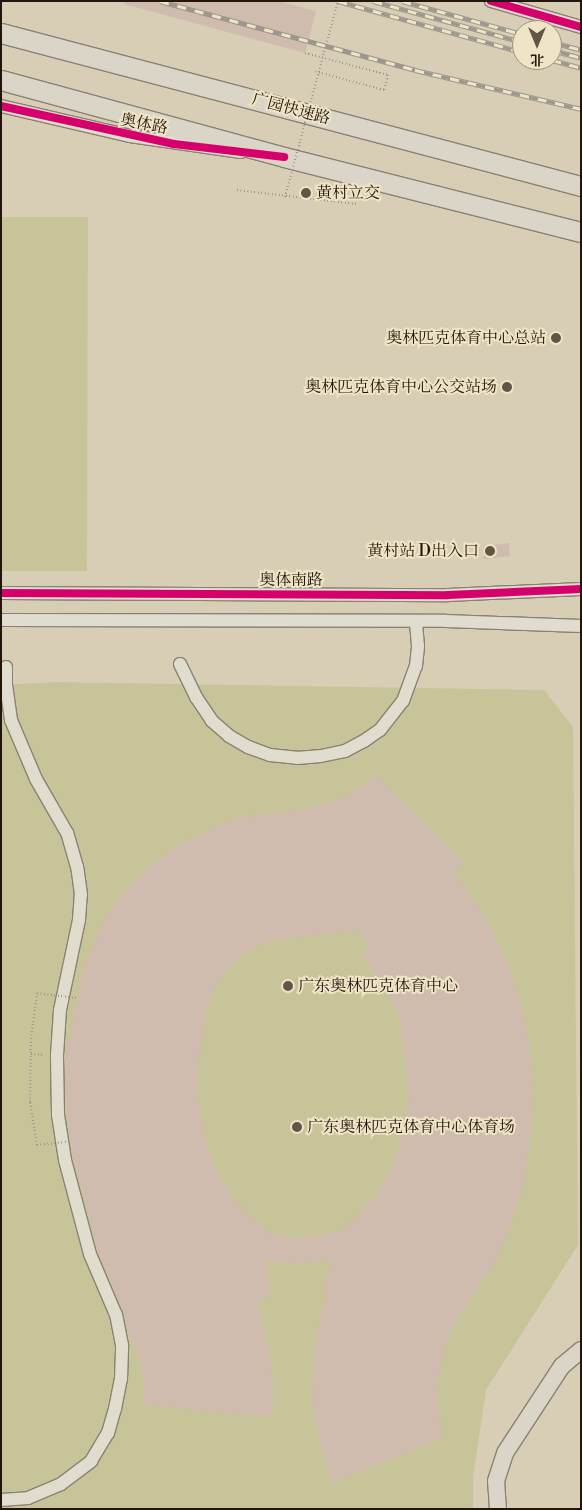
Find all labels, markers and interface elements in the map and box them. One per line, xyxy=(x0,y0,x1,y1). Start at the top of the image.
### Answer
north arrow xyxy=(512,20,562,70)
text: 北 xyxy=(530,50,544,68)
street label: 广园快速路 xyxy=(250,89,332,129)
street label: 奥体路 xyxy=(119,110,169,138)
place label: 黄村立交 xyxy=(316,183,380,203)
marker: 黄村立交 xyxy=(300,187,312,199)
place label: 奥林匹克体育中心总站 xyxy=(386,328,546,348)
marker: 奥林匹克体育中心总站 xyxy=(550,332,562,344)
place label: 奥林匹克体育中心公交站场 xyxy=(305,377,497,397)
marker: 奥林匹克体育中心公交站场 xyxy=(501,381,513,393)
place label: 黄村站 D出入口 xyxy=(367,541,479,561)
marker: 黄村站 D出入口 xyxy=(483,544,497,558)
street label: 奥体南路 xyxy=(259,570,323,590)
place label: 广东奥林匹克体育中心 xyxy=(298,976,458,996)
marker: 广东奥林匹克体育中心 xyxy=(282,980,294,992)
place label: 广东奥林匹克体育中心体育场 xyxy=(307,1117,515,1137)
marker: 广东奥林匹克体育中心体育场 xyxy=(291,1121,303,1133)

